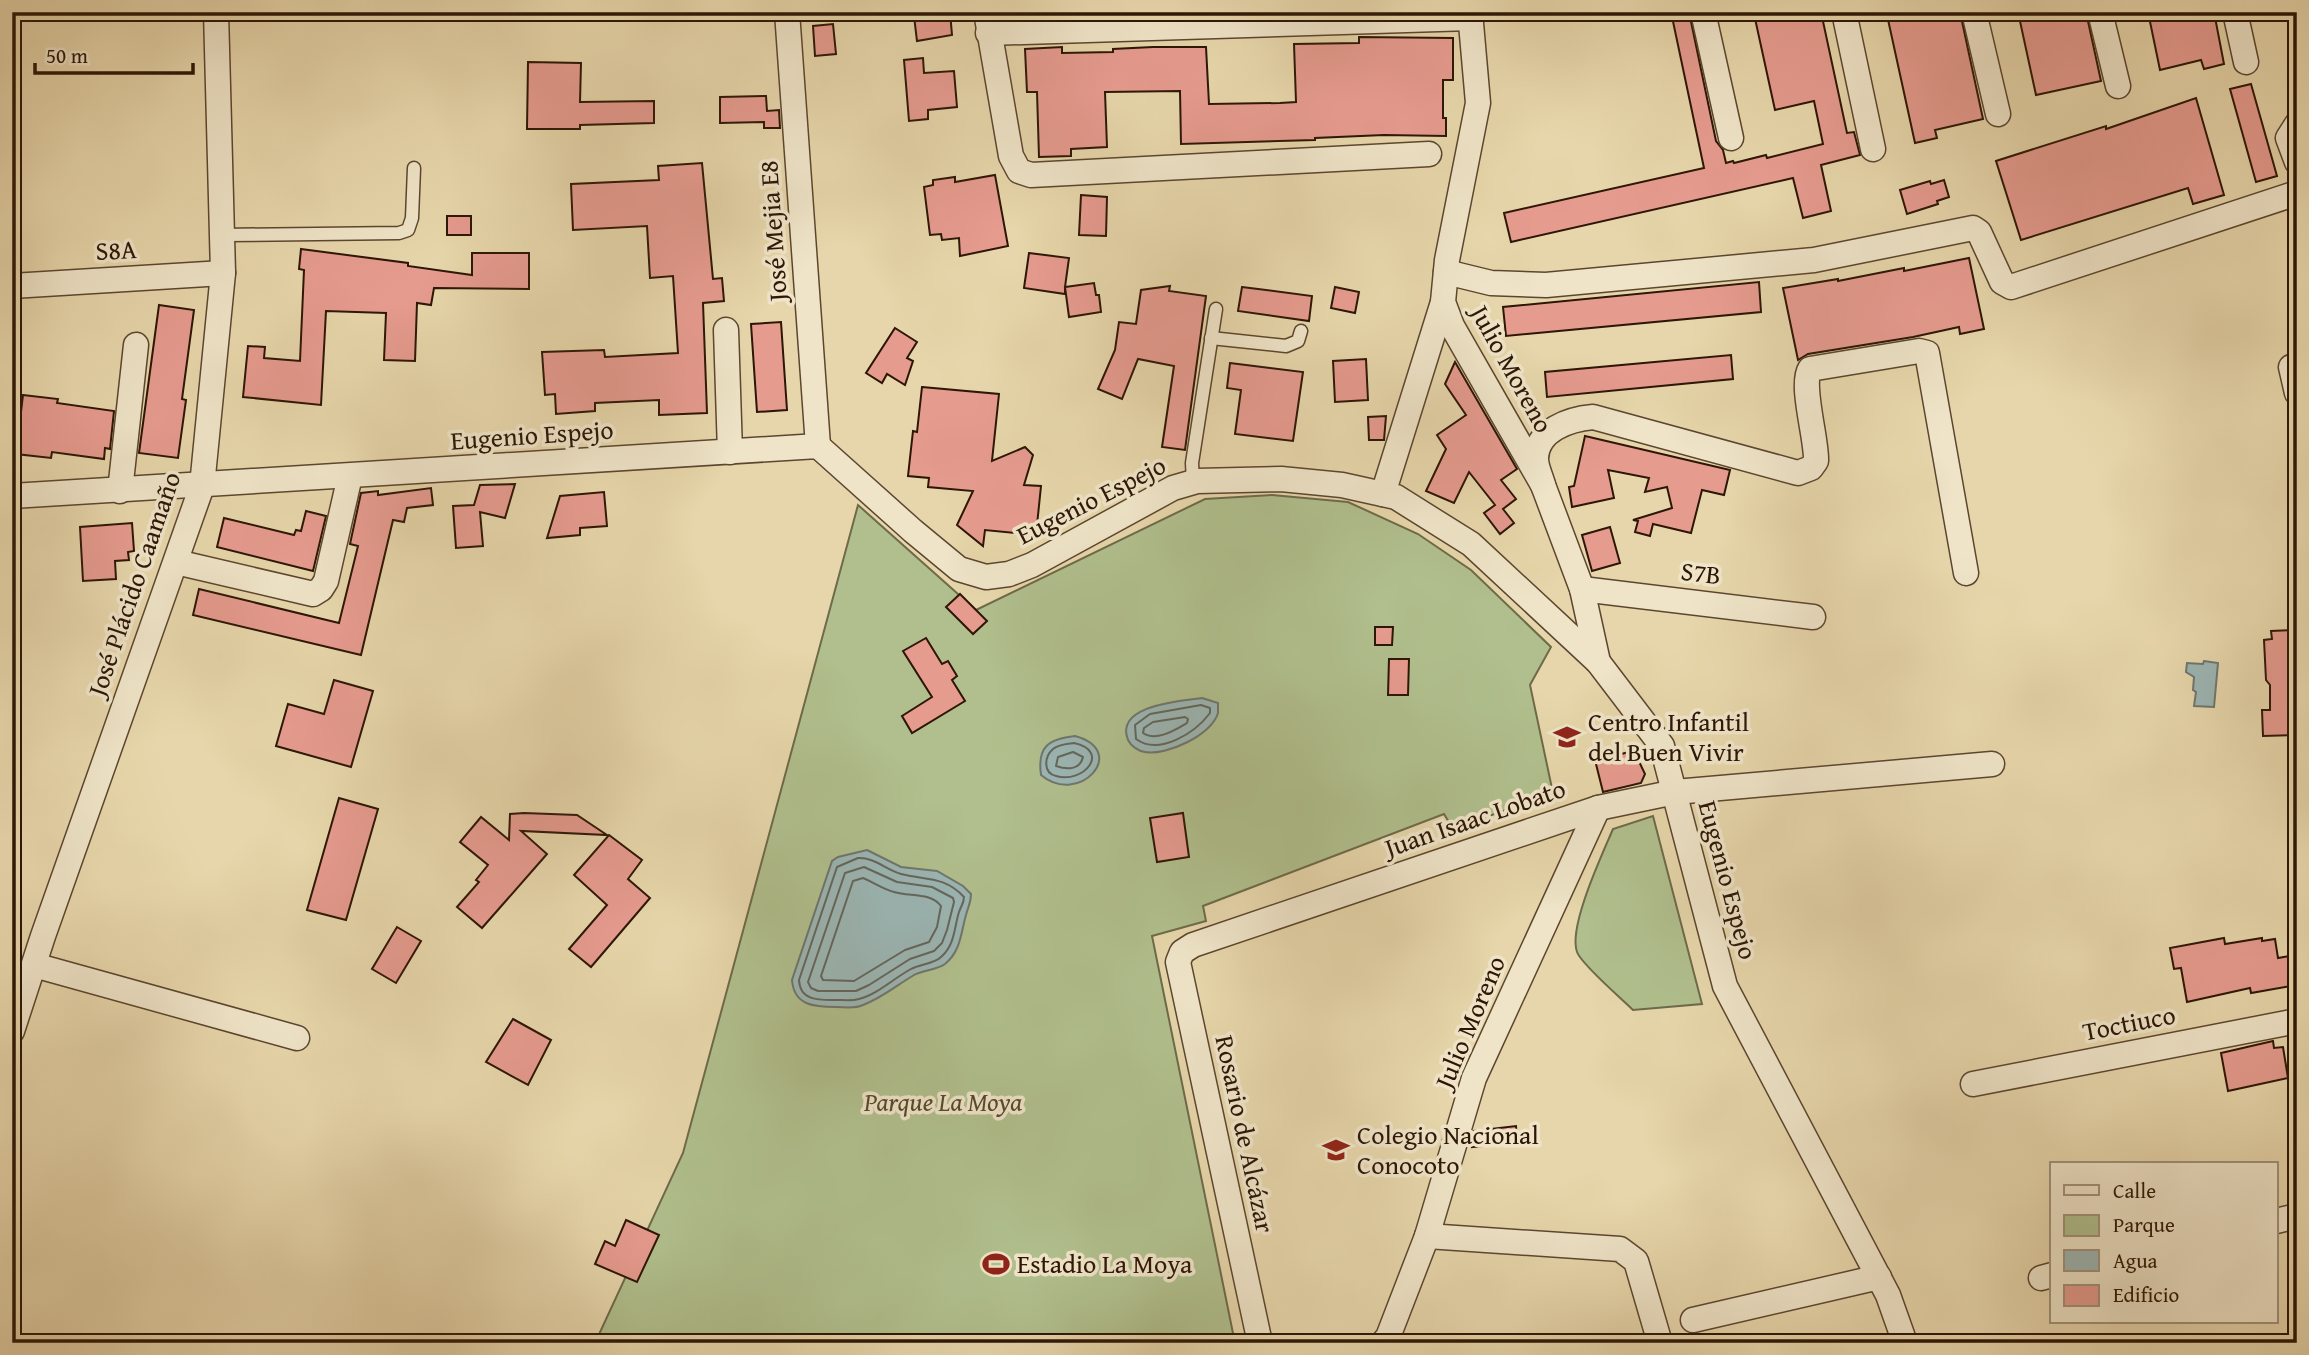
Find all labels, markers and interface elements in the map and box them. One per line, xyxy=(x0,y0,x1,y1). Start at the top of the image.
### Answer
scale bar xyxy=(35,32,192,76)
text: 50 m xyxy=(46,40,88,71)
street label: José Mejia E8 xyxy=(748,159,797,306)
street label: S8A xyxy=(94,229,138,270)
street label: Julio Moreno xyxy=(1460,295,1564,440)
street label: Eugenio Espejo xyxy=(449,409,615,460)
street label: Eugenio Espejo xyxy=(1009,445,1172,554)
street label: José Plácido Caamaño xyxy=(76,466,190,704)
street label: S7B xyxy=(1679,551,1723,594)
place label: Centro Infantil del Buen Vivir xyxy=(1588,702,1749,771)
school or university icon: Centro Infantil del Buen Vivir xyxy=(1552,722,1582,752)
street label: Juan Isaac Lobato xyxy=(1376,768,1571,868)
street label: Eugenio Espejo xyxy=(1689,796,1768,964)
street label: Julio Moreno xyxy=(1423,949,1515,1097)
street label: Toctiuco xyxy=(2079,994,2179,1051)
street label: Rosario de Alcázar xyxy=(1206,1032,1286,1236)
park label: Parque La Moya xyxy=(863,1082,1022,1121)
place label: Colegio Nacional Conocoto xyxy=(1357,1115,1539,1184)
school or university icon: Colegio Nacional Conocoto xyxy=(1321,1135,1351,1165)
legend xyxy=(2050,1162,2278,1324)
text: Calle xyxy=(2113,1175,2156,1206)
text: Parque xyxy=(2113,1209,2175,1240)
place label: Estadio La Moya xyxy=(1017,1244,1193,1283)
text: Agua xyxy=(2113,1245,2158,1276)
sports icon: Estadio La Moya xyxy=(981,1249,1011,1279)
text: Edificio xyxy=(2113,1279,2179,1310)

